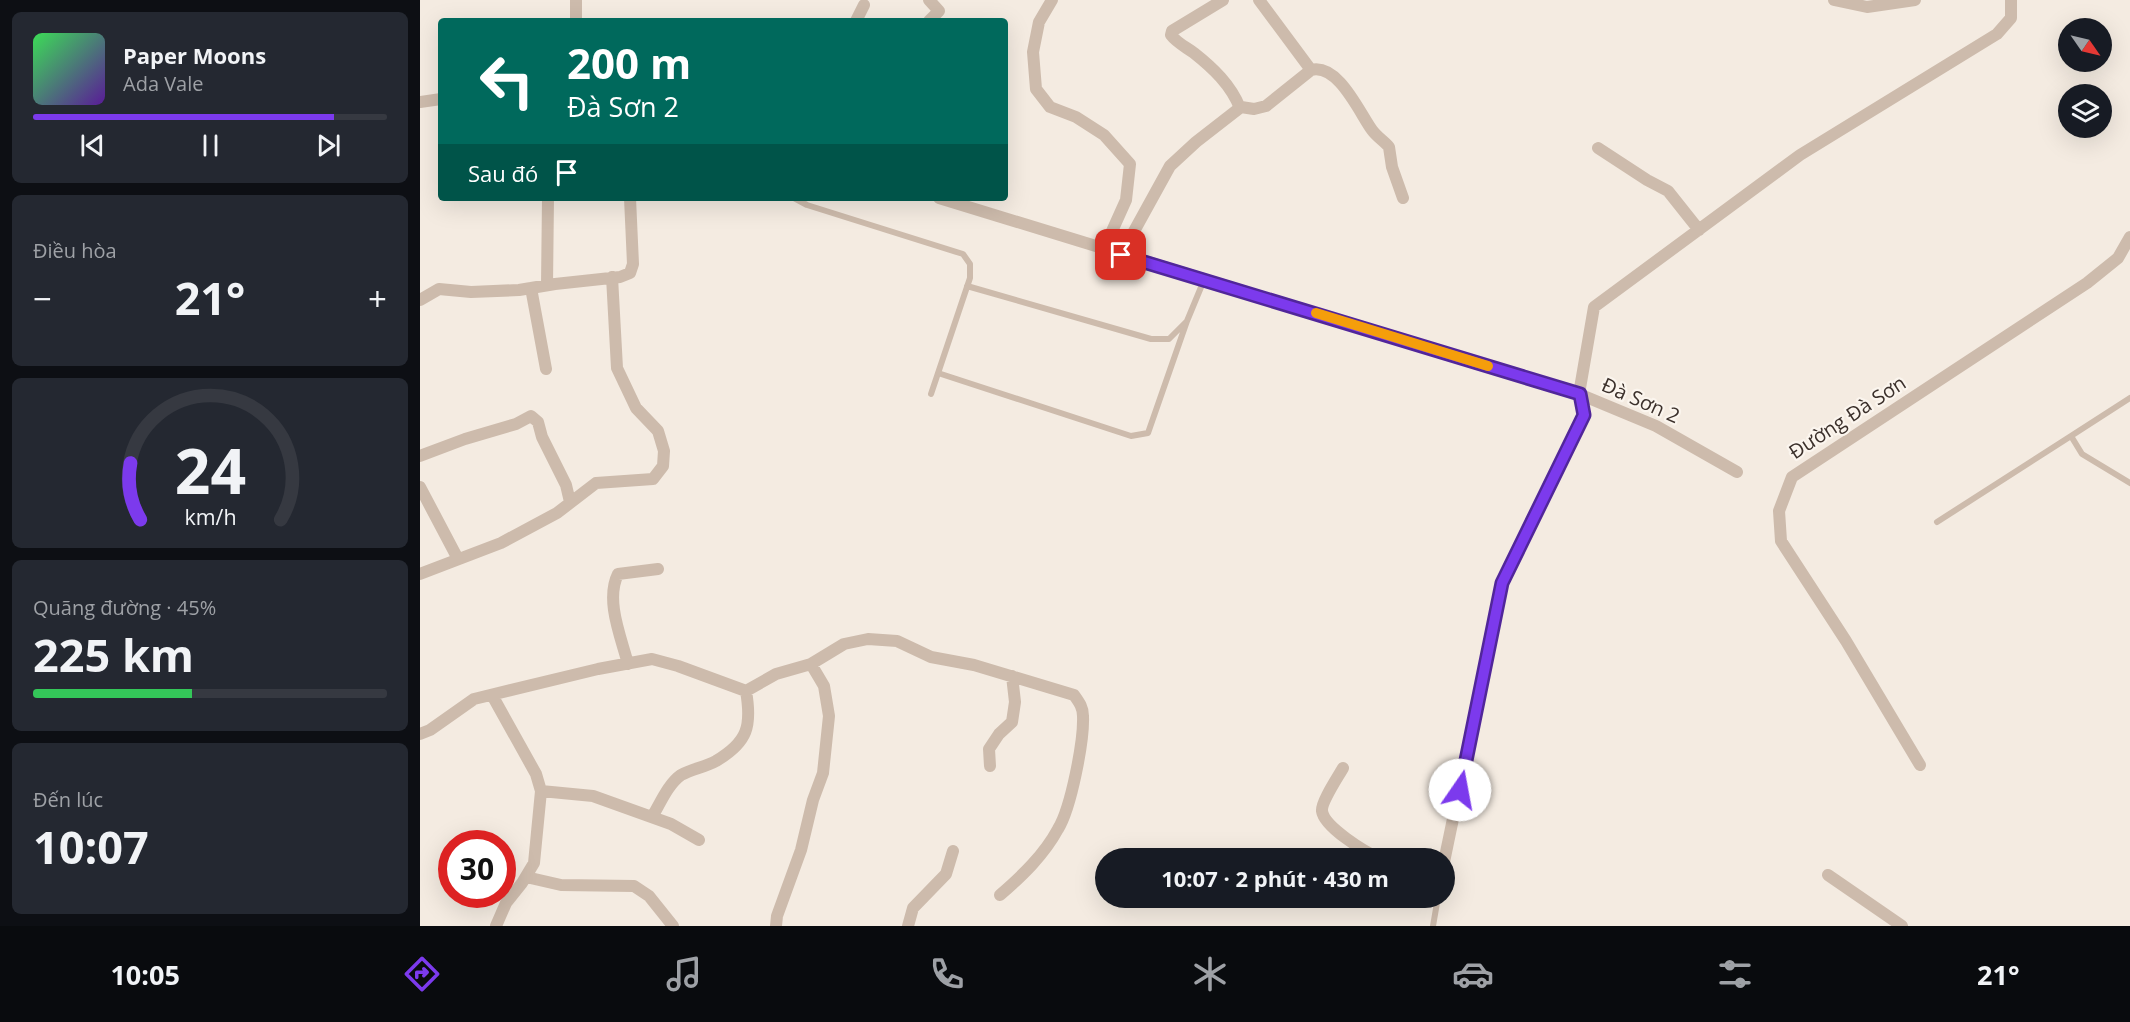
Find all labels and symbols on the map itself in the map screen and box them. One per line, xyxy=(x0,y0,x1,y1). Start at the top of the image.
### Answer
north arrow xyxy=(2058,18,2112,72)
pin xyxy=(1095,229,1146,280)
street label: Đường Đà Sơn xyxy=(1783,369,1911,465)
street label: Đà Sơn 2 xyxy=(1598,371,1684,429)
position arrow xyxy=(1428,758,1492,822)
speed limit sign: 30 xyxy=(438,830,516,908)

